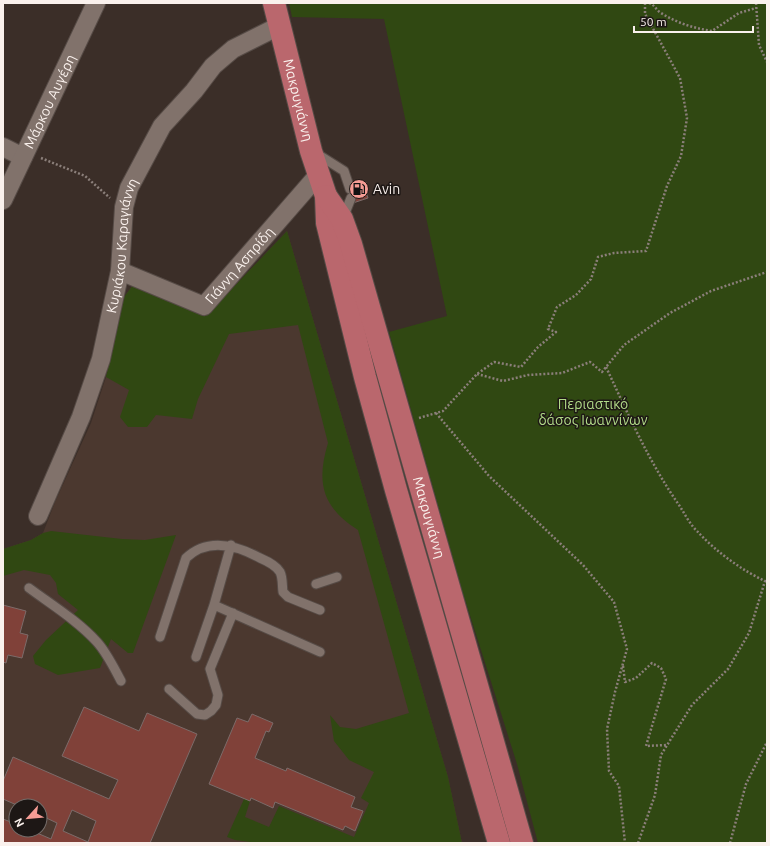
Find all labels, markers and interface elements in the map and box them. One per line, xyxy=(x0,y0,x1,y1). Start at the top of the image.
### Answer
scale bar xyxy=(634,8,753,34)
text: 50 m xyxy=(640,15,667,28)
street label: Μάρκου Αυγέρη xyxy=(20,52,79,151)
street label: Μακρυγιάννη xyxy=(280,57,316,143)
street label: Κυριάκου Καραγιάννη xyxy=(103,175,141,315)
fuel station icon: Avin xyxy=(348,178,370,200)
place label: Avin xyxy=(373,181,400,197)
street label: Γιάννη Ασπρίδη xyxy=(202,224,277,307)
park label: Περιαστικό δάσος Ιωαννίνων xyxy=(538,396,648,428)
street label: Μακρυγιάννη xyxy=(410,475,448,560)
north arrow xyxy=(8,798,48,838)
text: N xyxy=(12,816,26,829)

